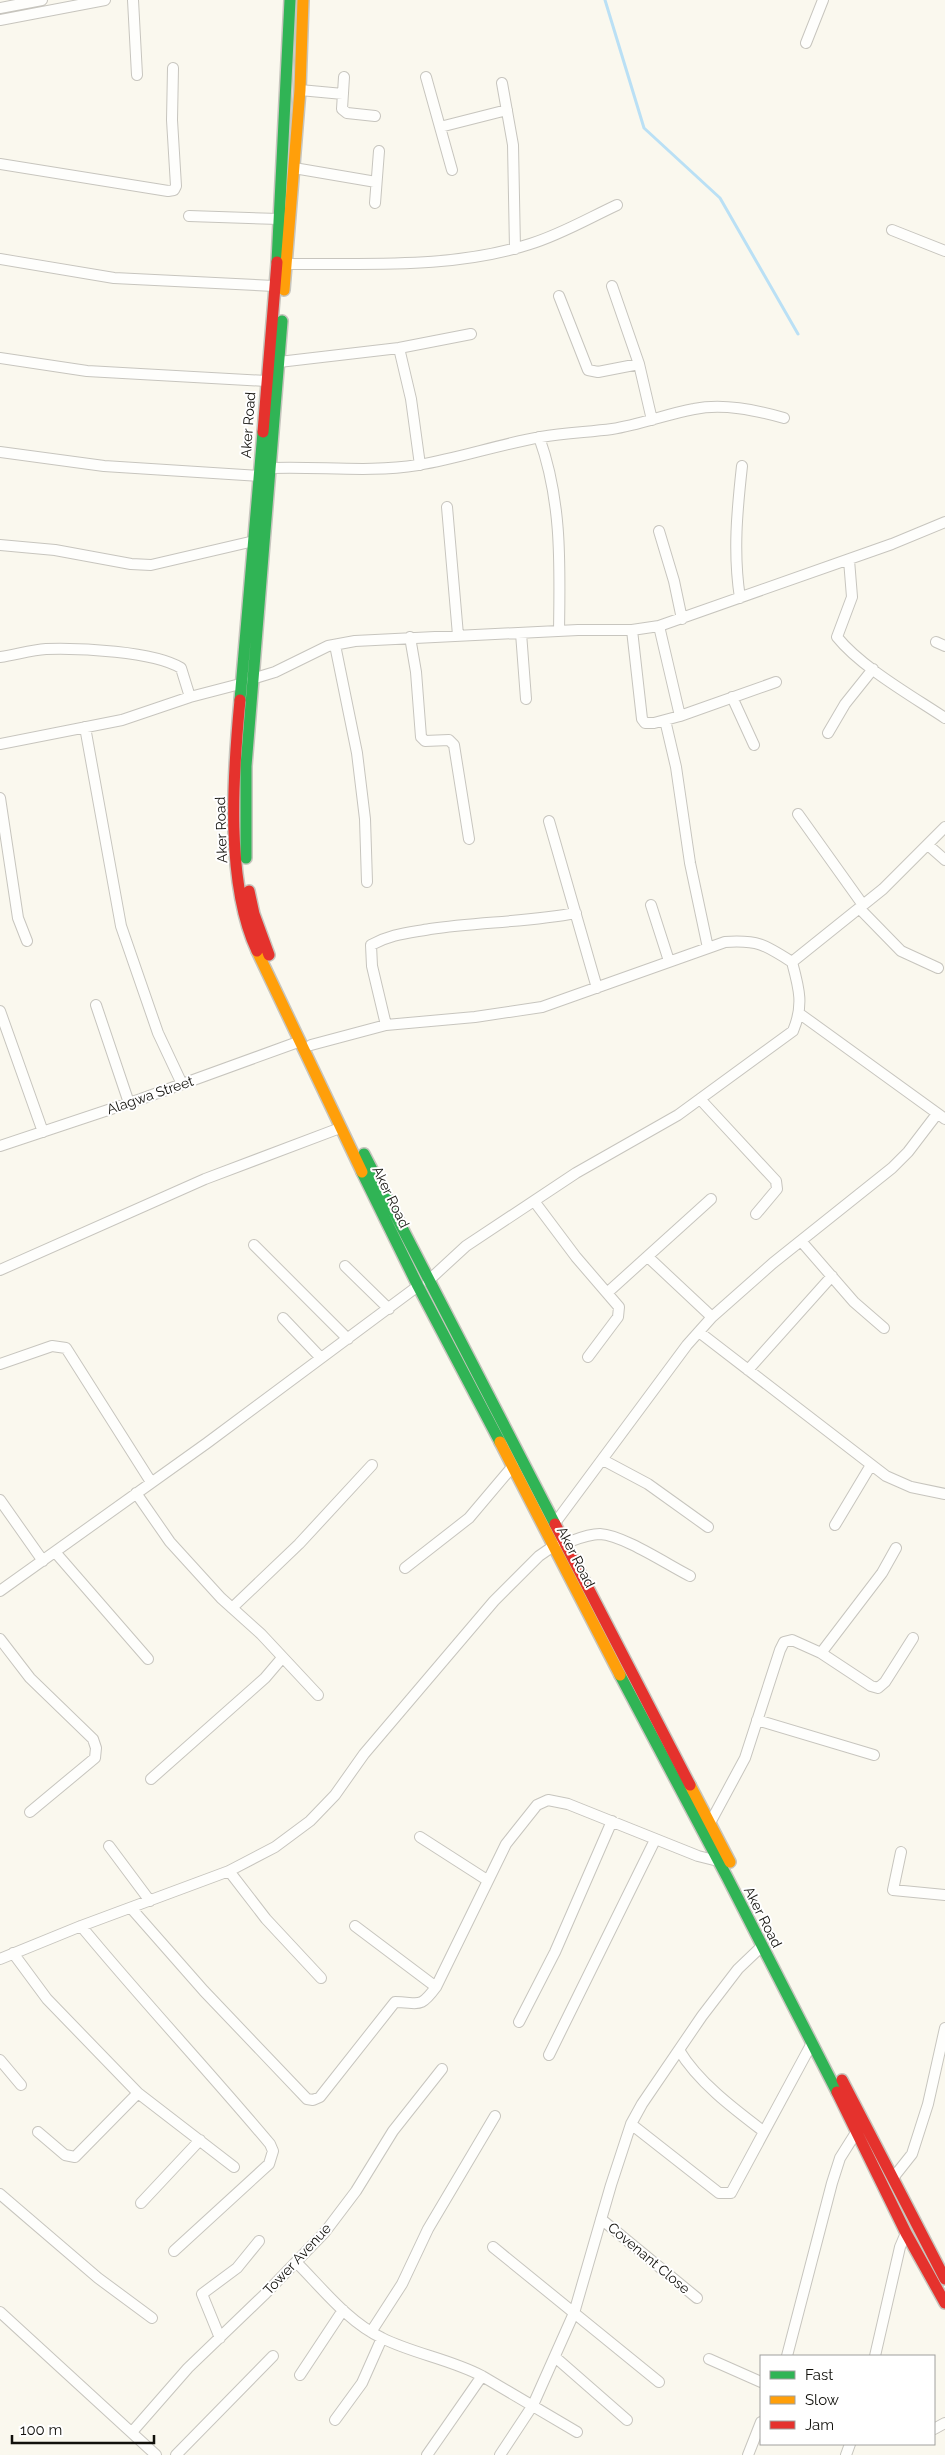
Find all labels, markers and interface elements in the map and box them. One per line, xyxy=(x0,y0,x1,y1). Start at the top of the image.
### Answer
street label: Aker Road xyxy=(238,391,258,459)
street label: Aker Road xyxy=(212,797,230,863)
street label: Alagwa Street xyxy=(104,1073,196,1117)
street label: Aker Road xyxy=(369,1164,413,1230)
street label: Aker Road xyxy=(554,1524,598,1590)
street label: Aker Road xyxy=(741,1884,785,1950)
street label: Covenant Close xyxy=(605,2219,693,2297)
street label: Tower Avenue xyxy=(260,2220,334,2298)
legend xyxy=(760,2355,935,2445)
text: Fast xyxy=(805,2366,833,2384)
text: Slow xyxy=(805,2391,839,2409)
scale bar xyxy=(12,2412,155,2444)
text: Jam xyxy=(805,2416,834,2434)
text: 100 m xyxy=(20,2421,62,2439)

